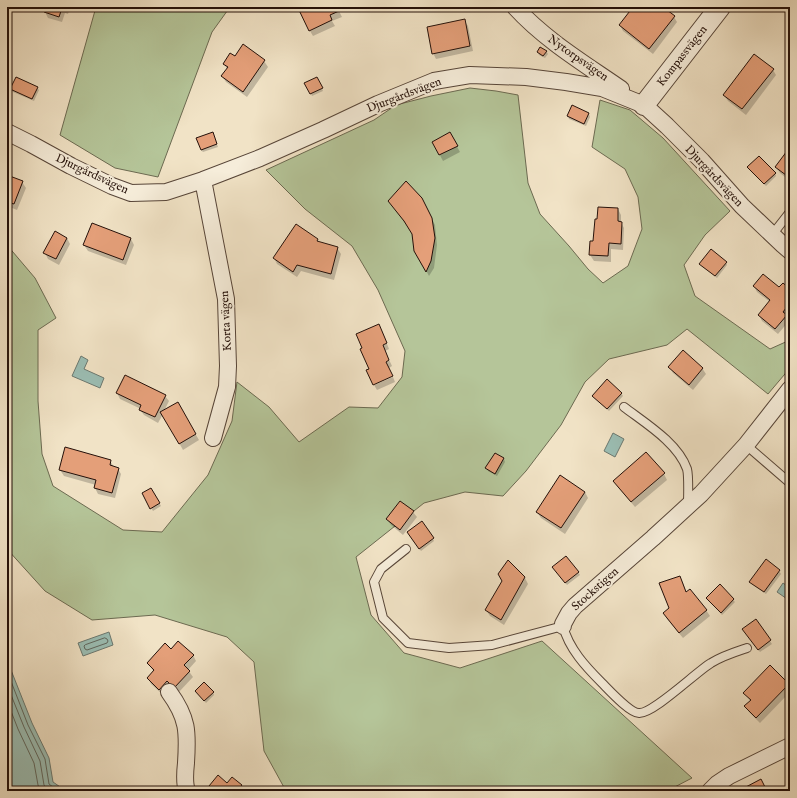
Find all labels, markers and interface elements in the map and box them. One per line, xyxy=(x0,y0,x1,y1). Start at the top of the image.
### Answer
street label: Kompassvägen xyxy=(653,22,712,90)
street label: Nytorpsvägen xyxy=(544,32,612,86)
street label: Djurgårdsvägen xyxy=(365,74,444,116)
street label: Djurgårdsvägen xyxy=(682,142,747,210)
street label: Djurgårdsvägen xyxy=(53,151,131,198)
street label: Korta vägen xyxy=(217,290,235,351)
street label: Stockstigen xyxy=(568,564,622,614)

